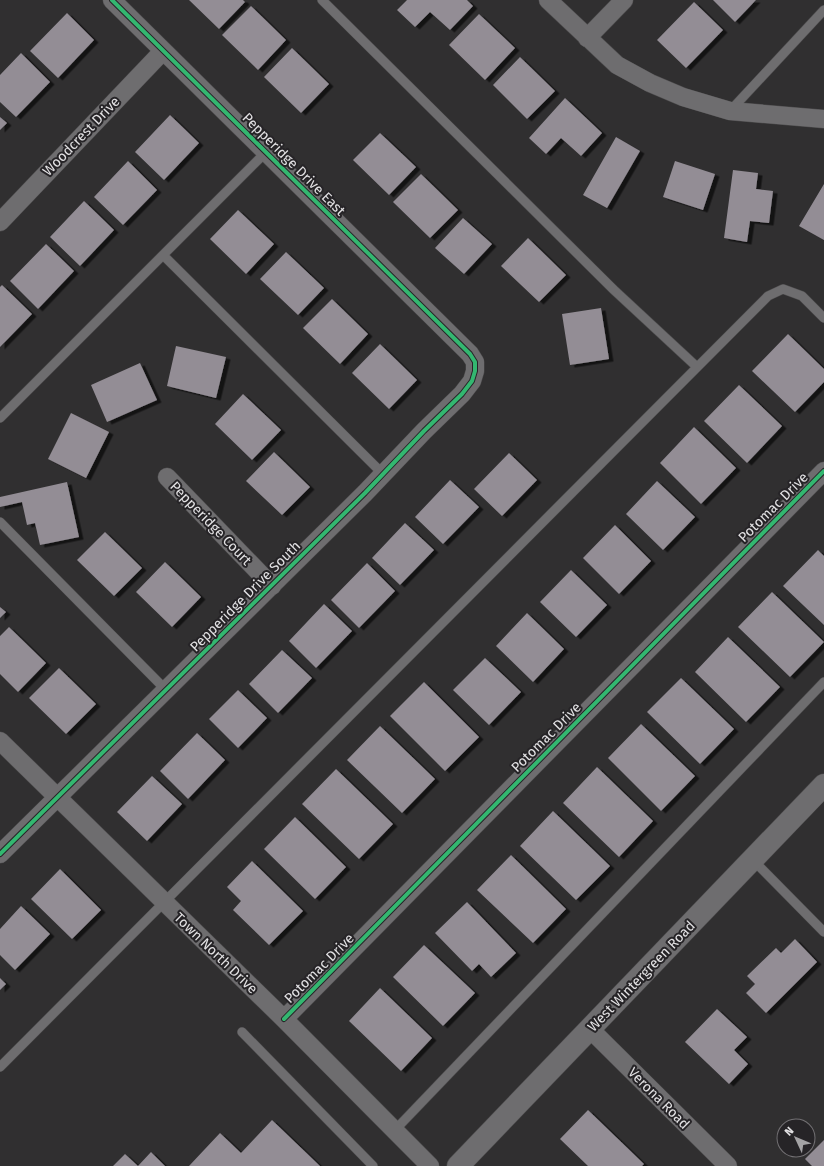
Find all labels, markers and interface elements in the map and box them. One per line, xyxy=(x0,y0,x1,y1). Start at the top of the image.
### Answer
street label: Woodcrest Drive xyxy=(39,93,123,180)
street label: Pepperidge Drive East xyxy=(239,109,349,220)
street label: Potomac Drive xyxy=(735,469,812,546)
street label: Pepperidge Court xyxy=(166,478,256,570)
street label: Pepperidge Drive South xyxy=(186,537,304,655)
street label: Potomac Drive xyxy=(508,699,585,776)
street label: Town North Drive xyxy=(170,909,261,998)
street label: West Wintergreen Road xyxy=(584,917,699,1035)
street label: Potomac Drive xyxy=(281,930,358,1007)
street label: Verona Road xyxy=(624,1064,693,1133)
north arrow xyxy=(776,1118,816,1158)
text: N xyxy=(782,1124,796,1139)

